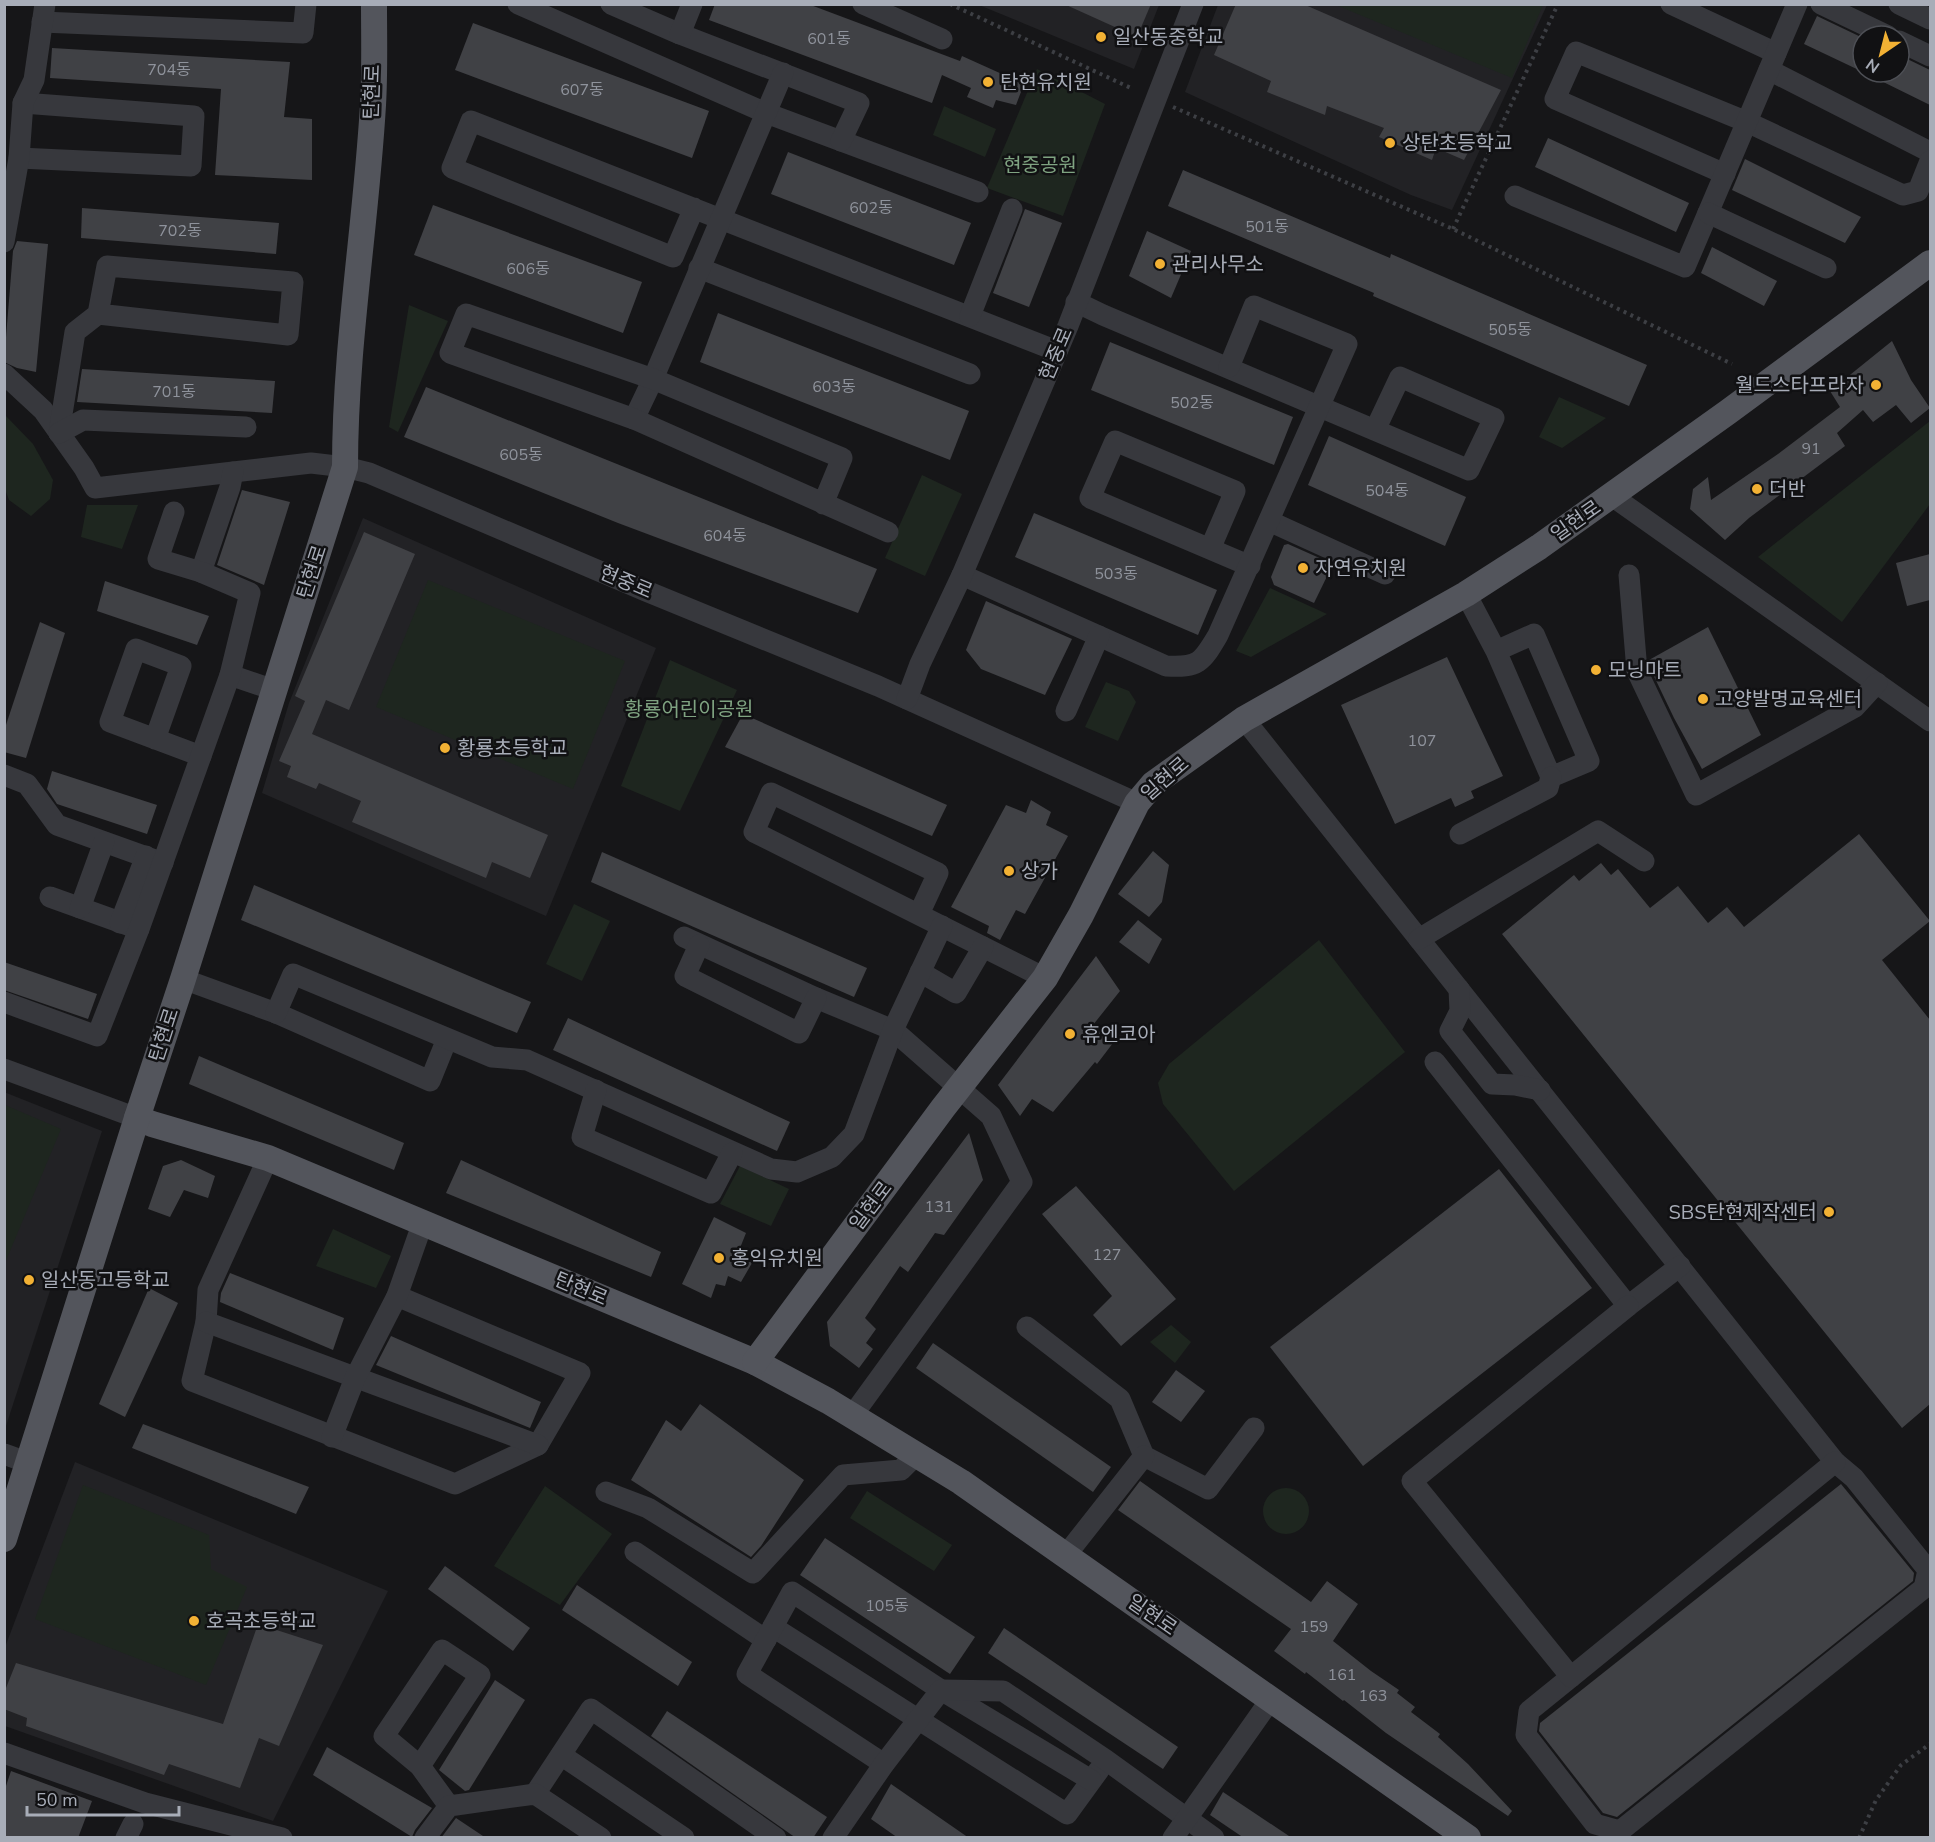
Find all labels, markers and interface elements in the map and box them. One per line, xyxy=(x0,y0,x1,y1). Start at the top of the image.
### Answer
place label: 일산동중학교 xyxy=(1113,24,1223,51)
north arrow xyxy=(1851,24,1911,84)
house number: 601동 xyxy=(807,28,851,50)
marker: 일산동중학교 xyxy=(1094,30,1108,44)
text: N xyxy=(1862,53,1884,78)
house number: 704동 xyxy=(147,59,191,81)
street label: 탄현로 xyxy=(358,64,386,120)
place label: 탄현유치원 xyxy=(1000,69,1092,96)
marker: 탄현유치원 xyxy=(981,75,995,89)
house number: 607동 xyxy=(560,79,604,101)
place label: 상탄초등학교 xyxy=(1402,130,1512,157)
marker: 상탄초등학교 xyxy=(1383,136,1397,150)
park label: 현중공원 xyxy=(1003,152,1077,179)
house number: 602동 xyxy=(849,197,893,219)
house number: 501동 xyxy=(1245,216,1289,238)
house number: 702동 xyxy=(158,220,202,242)
place label: 관리사무소 xyxy=(1172,251,1264,278)
marker: 관리사무소 xyxy=(1153,257,1167,271)
house number: 606동 xyxy=(506,258,550,280)
house number: 505동 xyxy=(1488,319,1532,341)
street label: 현중로 xyxy=(1033,323,1079,385)
place label: 월드스타프라자 xyxy=(1735,372,1864,399)
house number: 603동 xyxy=(812,376,856,398)
marker: 월드스타프라자 xyxy=(1869,378,1883,392)
house number: 701동 xyxy=(152,381,196,403)
house number: 502동 xyxy=(1170,392,1214,414)
house number: 91 xyxy=(1801,438,1821,460)
house number: 605동 xyxy=(499,444,543,466)
place label: 더반 xyxy=(1769,476,1806,503)
house number: 504동 xyxy=(1365,480,1409,502)
marker: 더반 xyxy=(1750,482,1764,496)
street label: 일현로 xyxy=(1546,494,1606,548)
house number: 604동 xyxy=(703,525,747,547)
street label: 탄현로 xyxy=(291,542,333,602)
place label: 자연유치원 xyxy=(1315,555,1407,582)
street label: 현중로 xyxy=(595,559,657,605)
marker: 자연유치원 xyxy=(1296,561,1310,575)
house number: 503동 xyxy=(1094,563,1138,585)
place label: 모닝마트 xyxy=(1608,657,1682,684)
marker: 모닝마트 xyxy=(1589,663,1603,677)
place label: 고양발명교육센터 xyxy=(1715,686,1862,713)
marker: 고양발명교육센터 xyxy=(1696,692,1710,706)
park label: 황룡어린이공원 xyxy=(625,696,753,723)
house number: 107 xyxy=(1408,730,1436,752)
place label: 황룡초등학교 xyxy=(457,735,567,762)
marker: 황룡초등학교 xyxy=(438,741,452,755)
street label: 일현로 xyxy=(1135,751,1195,807)
place label: 상가 xyxy=(1021,858,1058,885)
marker: 상가 xyxy=(1002,864,1016,878)
street label: 탄현로 xyxy=(143,1005,185,1065)
place label: 휴엔코아 xyxy=(1082,1021,1156,1048)
marker: 휴엔코아 xyxy=(1063,1027,1077,1041)
street label: 일현로 xyxy=(844,1176,898,1236)
house number: 131 xyxy=(925,1196,953,1218)
place label: SBS탄현제작센터 xyxy=(1668,1199,1817,1226)
marker: SBS탄현제작센터 xyxy=(1822,1205,1836,1219)
house number: 127 xyxy=(1093,1244,1121,1266)
place label: 홍익유치원 xyxy=(731,1245,823,1272)
marker: 홍익유치원 xyxy=(712,1251,726,1265)
street label: 탄현로 xyxy=(550,1266,612,1312)
place label: 일산동고등학교 xyxy=(41,1267,170,1294)
marker: 일산동고등학교 xyxy=(22,1273,36,1287)
street label: 일현로 xyxy=(1122,1588,1182,1642)
house number: 105동 xyxy=(865,1595,909,1617)
place label: 호곡초등학교 xyxy=(206,1608,316,1635)
marker: 호곡초등학교 xyxy=(187,1614,201,1628)
house number: 159 xyxy=(1300,1616,1328,1638)
house number: 161 xyxy=(1328,1664,1356,1686)
house number: 163 xyxy=(1359,1685,1387,1707)
scale bar xyxy=(27,1779,178,1817)
text: 50 m xyxy=(36,1788,78,1812)

